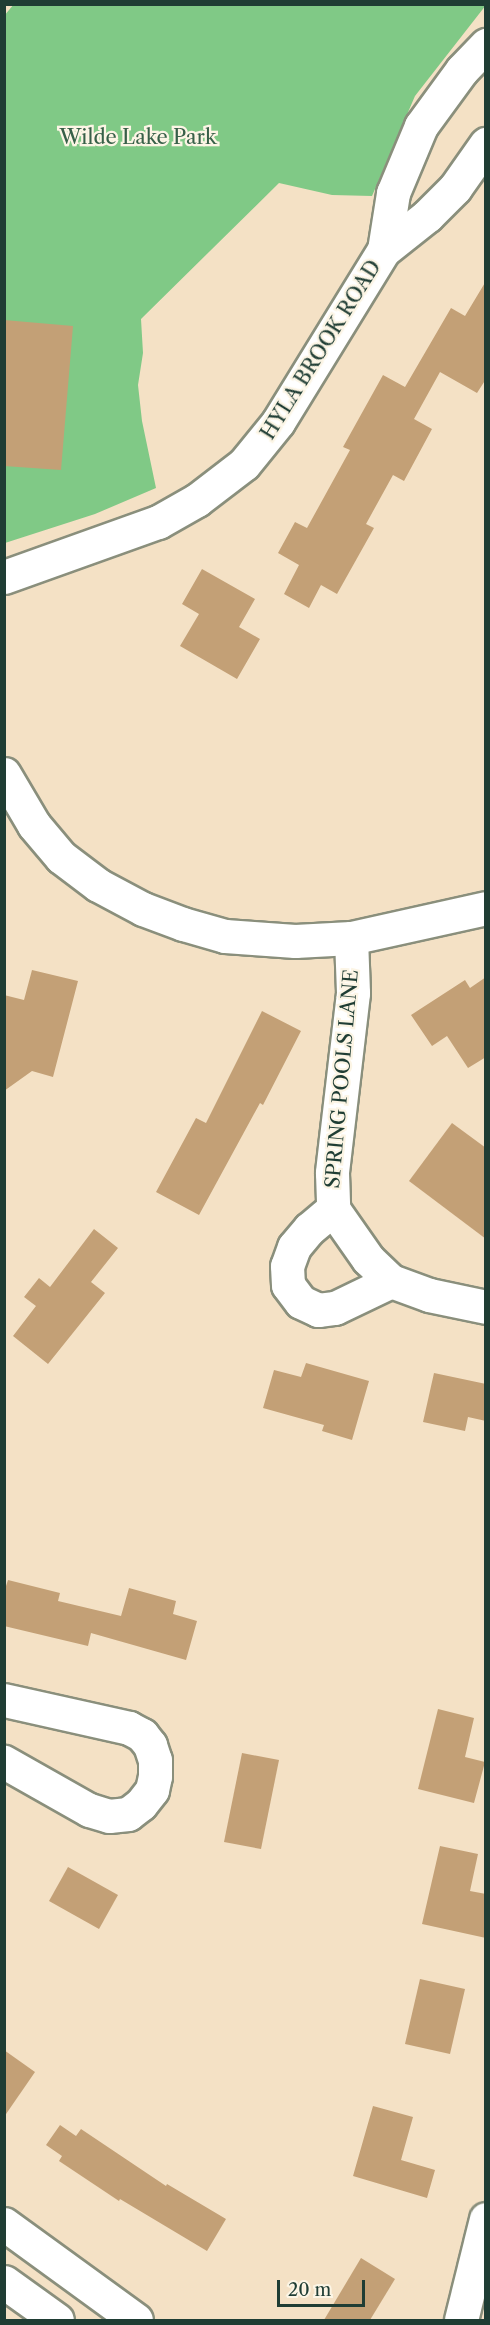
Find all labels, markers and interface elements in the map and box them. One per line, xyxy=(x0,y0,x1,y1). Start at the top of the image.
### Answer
park label: Wilde Lake Park xyxy=(59,125,217,149)
street label: HYLA BROOK ROAD xyxy=(256,255,386,445)
street label: SPRING POOLS LANE xyxy=(320,968,364,1190)
scale bar xyxy=(280,2268,368,2306)
text: 20 m xyxy=(288,2279,331,2301)

